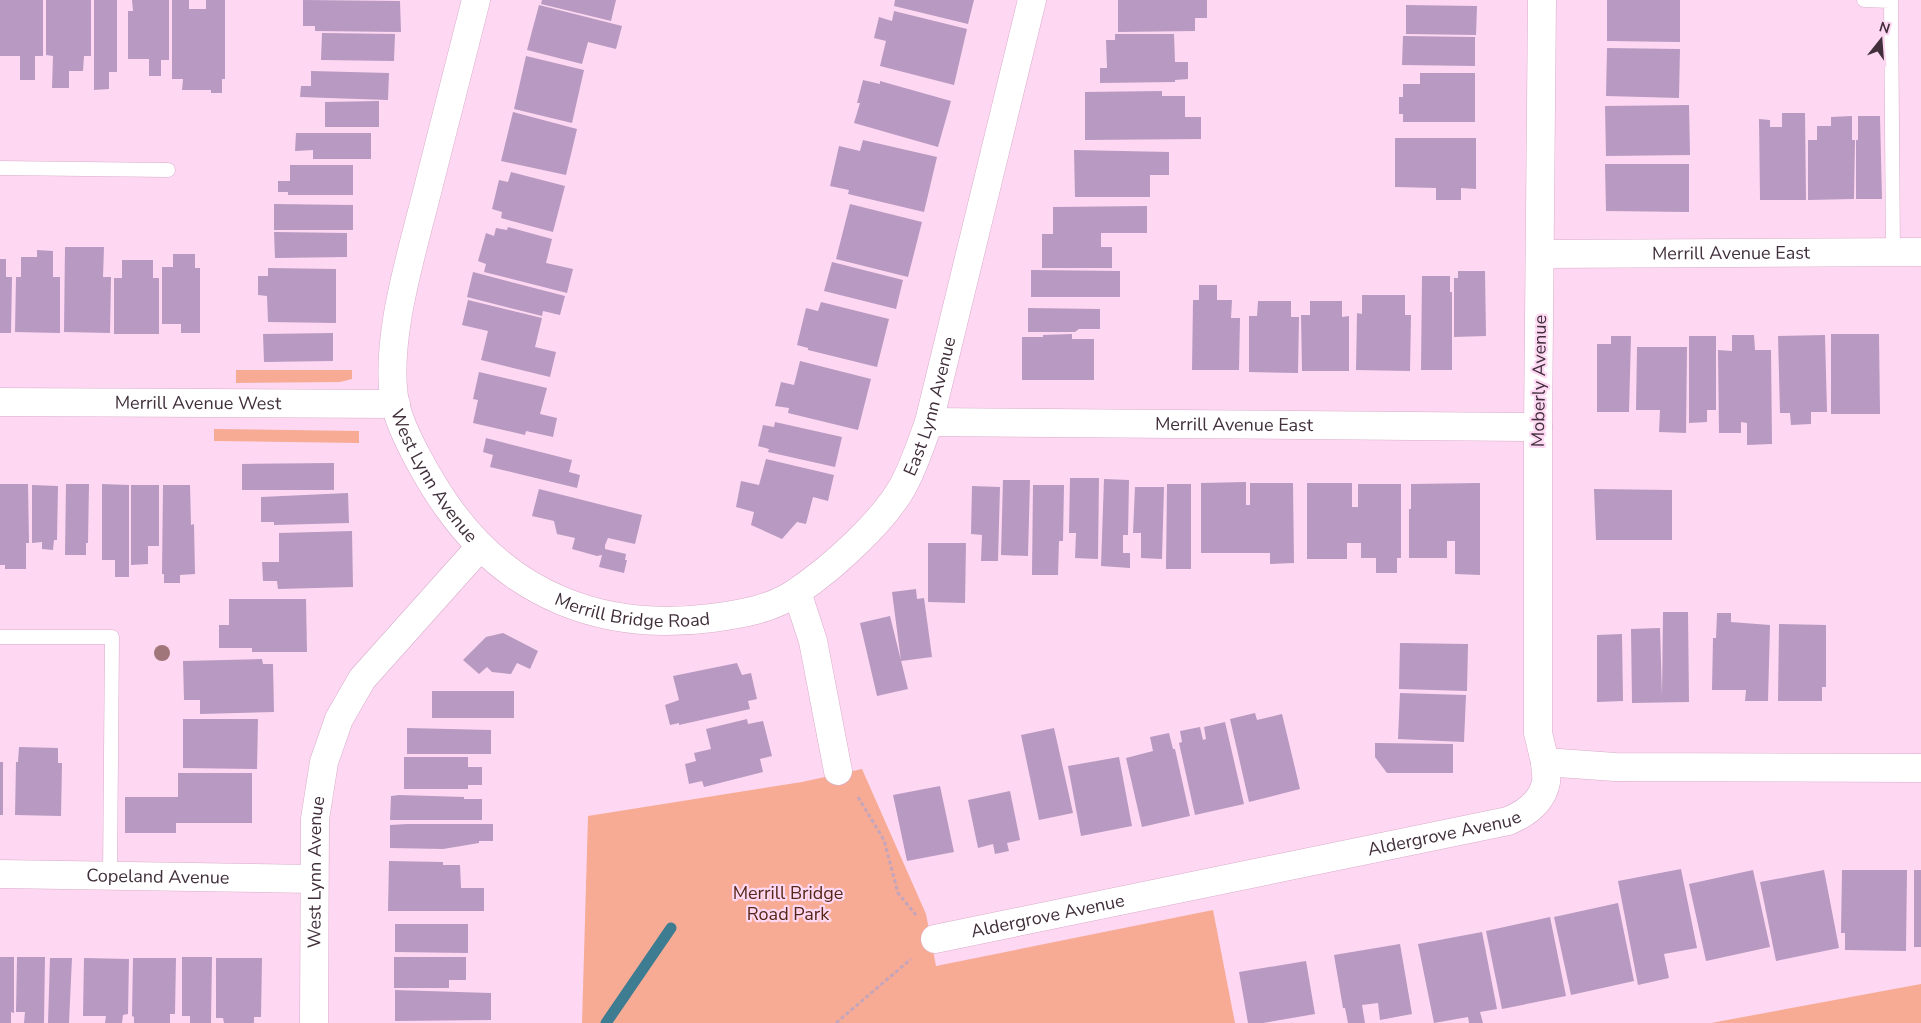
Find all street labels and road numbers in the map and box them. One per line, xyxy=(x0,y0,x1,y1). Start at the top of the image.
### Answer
street label: Merrill Avenue East xyxy=(1652,241,1811,265)
street label: Moberly Avenue xyxy=(1526,315,1552,447)
street label: East Lynn Avenue xyxy=(898,334,961,480)
street label: Merrill Avenue West xyxy=(115,391,282,415)
street label: West Lynn Avenue xyxy=(385,405,483,548)
street label: Merrill Avenue East xyxy=(1155,412,1314,437)
street label: Merrill Bridge Road xyxy=(551,587,711,633)
street label: West Lynn Avenue xyxy=(302,794,330,948)
street label: Aldergrove Avenue xyxy=(1365,805,1525,862)
street label: Copeland Avenue xyxy=(86,863,230,890)
street label: Aldergrove Avenue xyxy=(969,888,1127,943)

